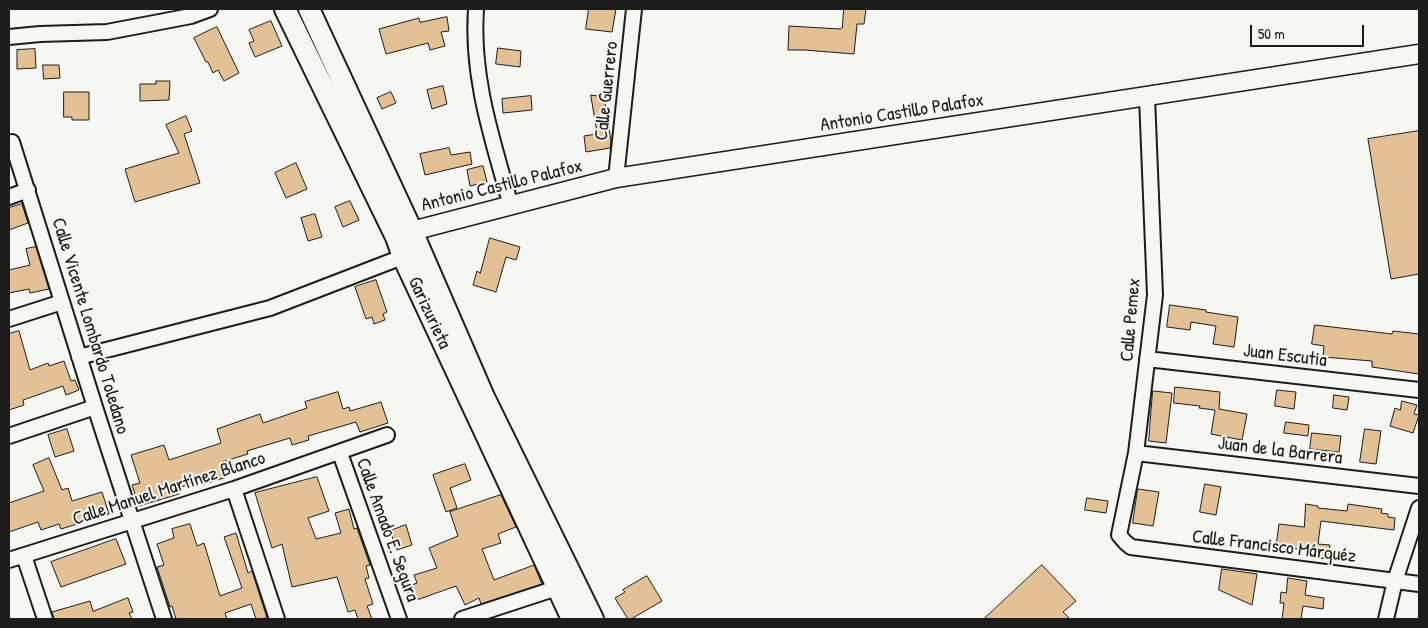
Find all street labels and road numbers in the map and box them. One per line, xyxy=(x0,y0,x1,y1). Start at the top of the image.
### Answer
street label: Calle Guerrero xyxy=(590,40,624,142)
street label: Antonio Castillo Palafox xyxy=(819,89,985,137)
street label: Antonio Castillo Palafox xyxy=(419,155,585,217)
street label: Calle Vicente Lombardo Toledano xyxy=(46,215,134,437)
street label: Garizurieta xyxy=(402,273,456,353)
street label: Calle Pemex xyxy=(1116,277,1146,363)
street label: Juan Escutia xyxy=(1242,340,1328,372)
street label: Juan de la Barrera xyxy=(1216,432,1344,470)
street label: Calle Manuel Martínez Blanco xyxy=(70,447,268,531)
street label: Calle Amado E. Segura xyxy=(350,455,424,605)
street label: Calle Francisco Márquéz xyxy=(1191,526,1357,568)

